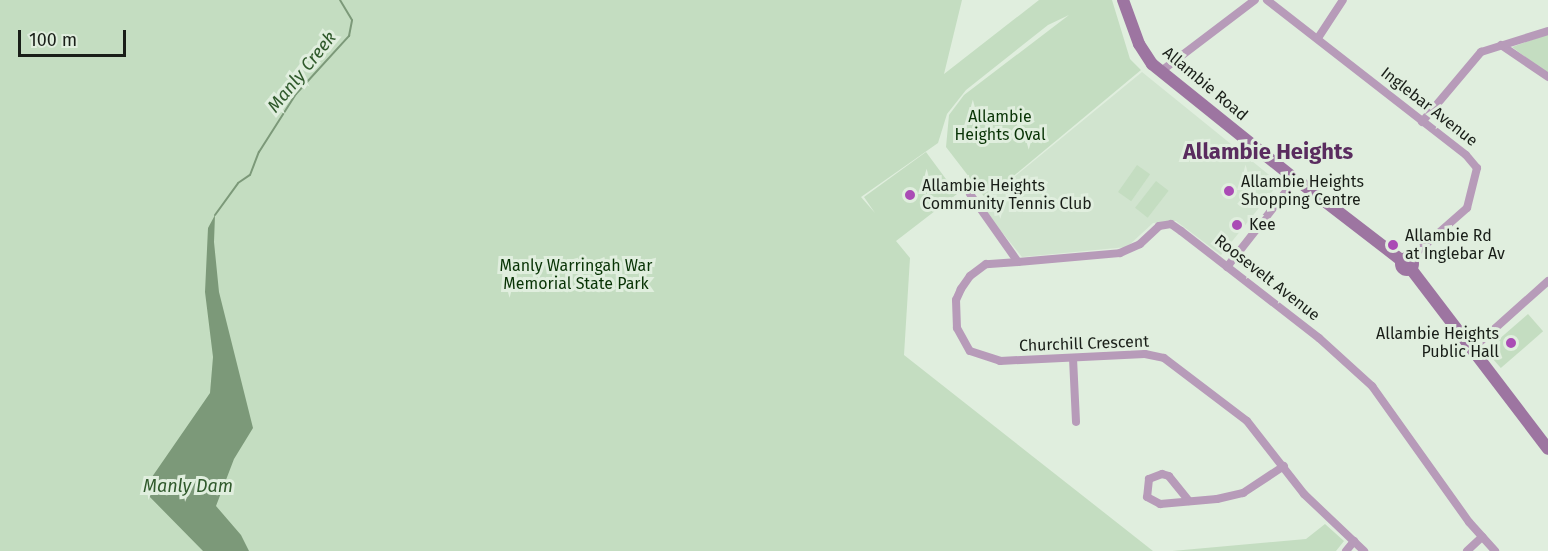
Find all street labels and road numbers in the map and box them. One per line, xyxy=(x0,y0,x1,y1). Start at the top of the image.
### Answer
street label: Allambie Road xyxy=(1159,43,1251,125)
street label: Inglebar Avenue xyxy=(1377,63,1481,151)
street label: Roosevelt Avenue xyxy=(1210,231,1324,325)
street label: Churchill Crescent xyxy=(1019,332,1149,356)

